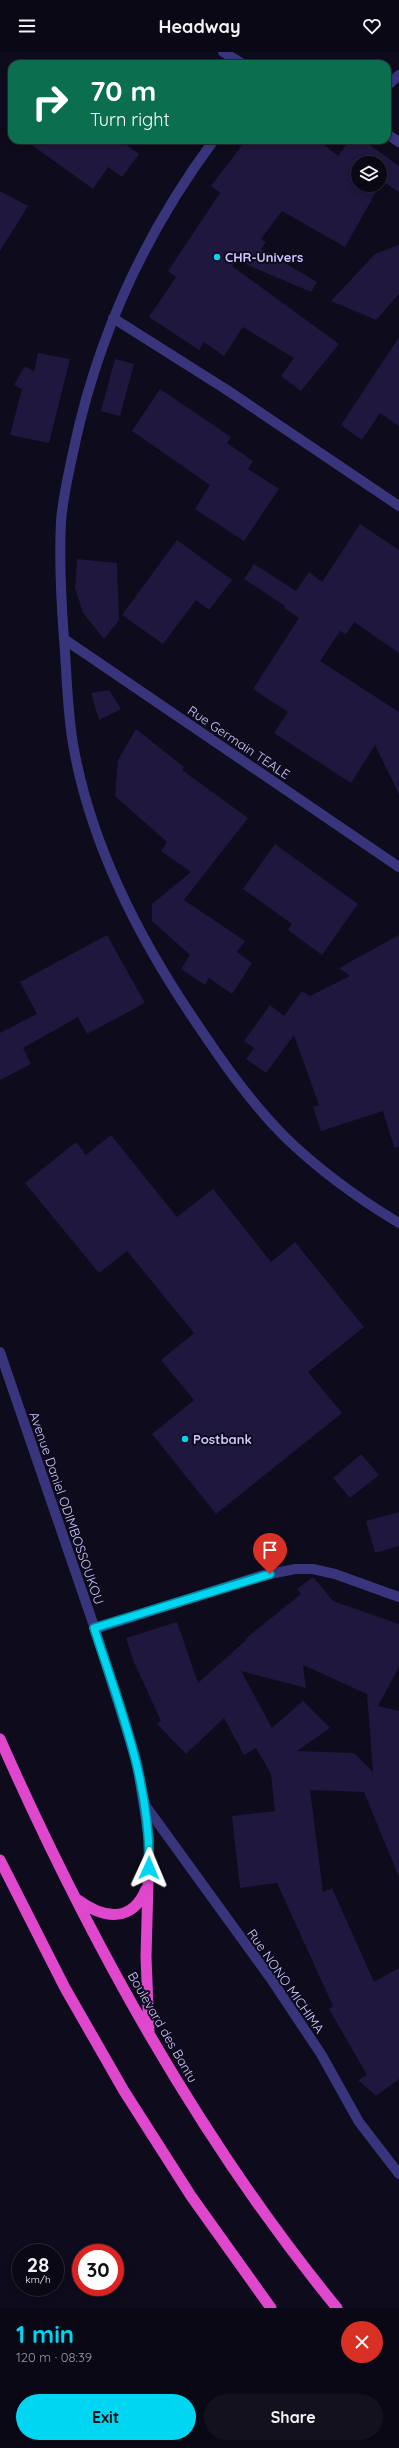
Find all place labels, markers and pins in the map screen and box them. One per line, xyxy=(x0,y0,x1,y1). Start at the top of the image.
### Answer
place label: CHR-Univers xyxy=(225,249,303,265)
marker: CHR-Univers xyxy=(212,252,222,262)
place label: Postbank xyxy=(193,1431,252,1447)
marker: Postbank xyxy=(180,1434,190,1444)
pin xyxy=(253,1533,287,1574)

